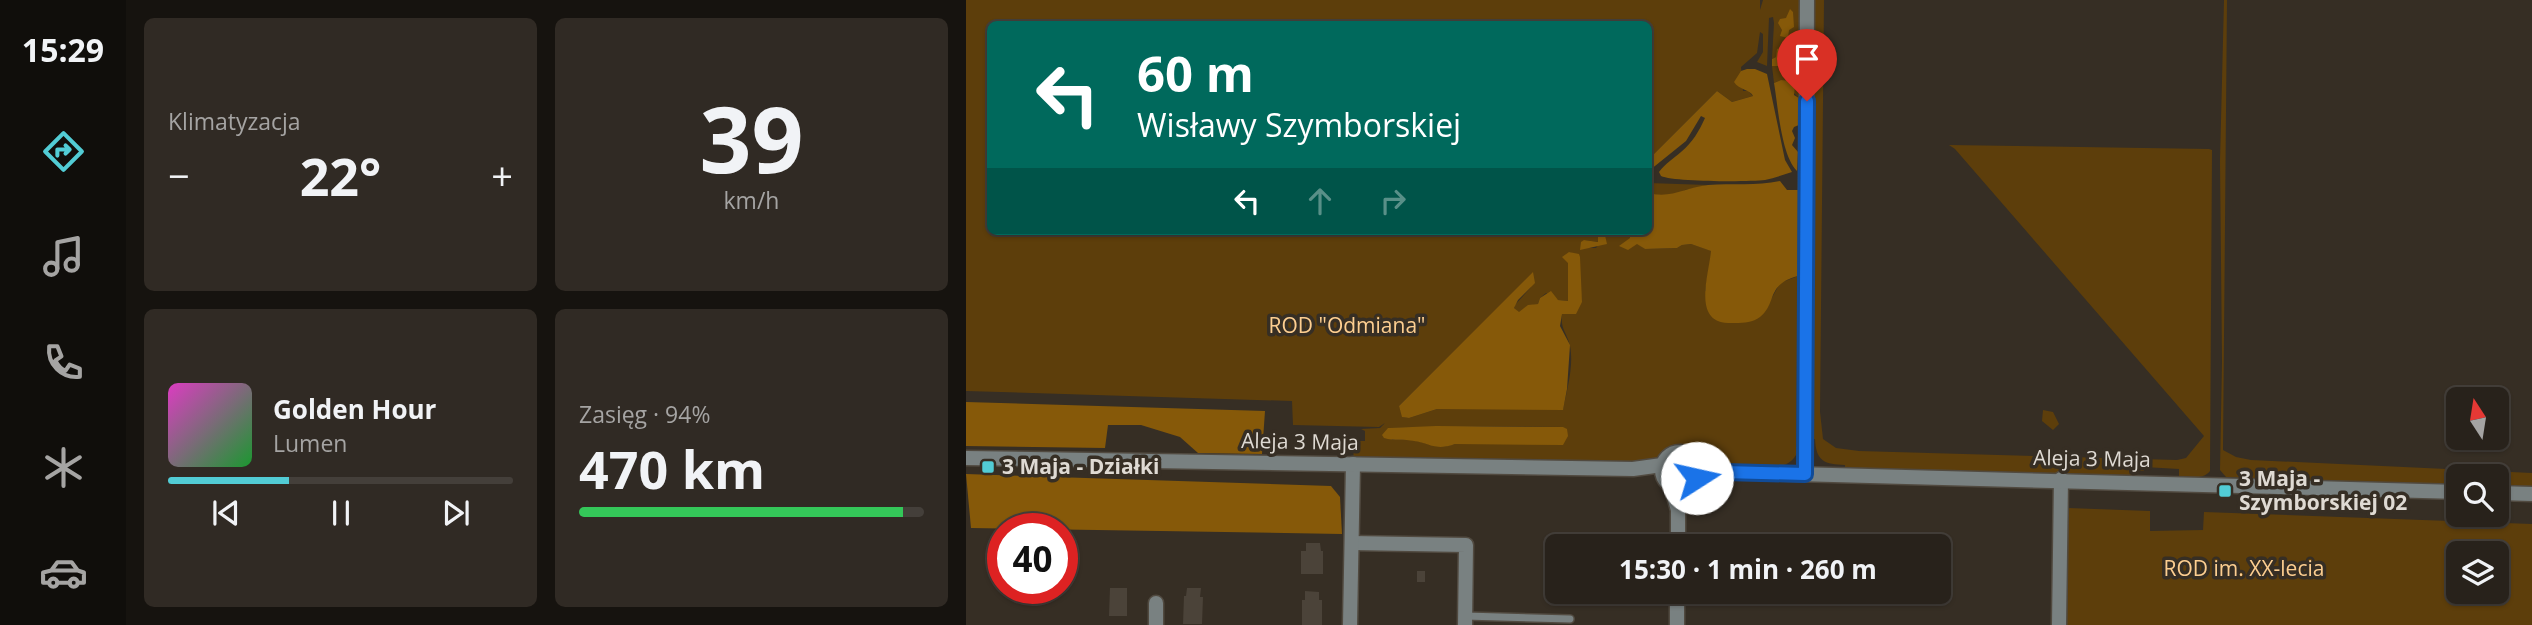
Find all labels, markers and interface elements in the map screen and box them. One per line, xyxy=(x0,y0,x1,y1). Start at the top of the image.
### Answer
text: 15:29 xyxy=(22,28,104,71)
pin xyxy=(1777,29,1837,101)
text: 60 m xyxy=(1137,40,1254,106)
icon: arrive xyxy=(1788,40,1826,78)
icon: left xyxy=(1022,49,1113,140)
text: 39 xyxy=(699,76,804,200)
text: Wisławy Szymborskiej xyxy=(1137,103,1461,146)
text: Klimatyzacja xyxy=(168,105,301,137)
icon: directions xyxy=(39,127,88,176)
text: 22° xyxy=(300,140,381,211)
text: − xyxy=(168,149,190,201)
text: + xyxy=(491,149,513,201)
icon: left xyxy=(1228,182,1266,220)
icon: ahead xyxy=(1301,182,1339,220)
icon: right xyxy=(1374,182,1412,220)
text: km/h xyxy=(724,184,779,216)
icon: music xyxy=(39,232,88,281)
park label: ROD "Odmiana" xyxy=(1269,311,1425,339)
icon: phone xyxy=(39,338,88,387)
north arrow xyxy=(2446,387,2510,450)
map controls xyxy=(2446,387,2509,604)
text: Golden Hour xyxy=(273,391,436,427)
text: Zasięg · 94% xyxy=(579,398,710,430)
street label: Aleja 3 Maja xyxy=(1241,426,1359,456)
text: Lumen xyxy=(273,427,347,459)
text: 470 km xyxy=(579,433,765,504)
position arrow xyxy=(1660,441,1734,515)
icon: climate xyxy=(39,443,88,492)
street label: Aleja 3 Maja xyxy=(2033,443,2151,473)
place label: 3 Maja - Działki xyxy=(1002,452,1159,480)
marker: 3 Maja - Działki xyxy=(980,459,996,475)
place label: 3 Maja - Szymborskiej 02 xyxy=(2239,464,2407,516)
button: search xyxy=(2446,464,2509,527)
marker: 3 Maja - Szymborskiej 02 xyxy=(2217,483,2233,499)
icon: previous xyxy=(207,494,245,532)
icon: pause xyxy=(322,494,360,532)
icon: next xyxy=(437,494,475,532)
speed limit sign: 40 xyxy=(987,513,1078,604)
button: layers xyxy=(2446,541,2509,604)
icon: car xyxy=(39,548,88,597)
text: 15:30 · 1 min · 260 m xyxy=(1619,551,1877,587)
park label: ROD im. XX-lecia xyxy=(2164,554,2324,582)

